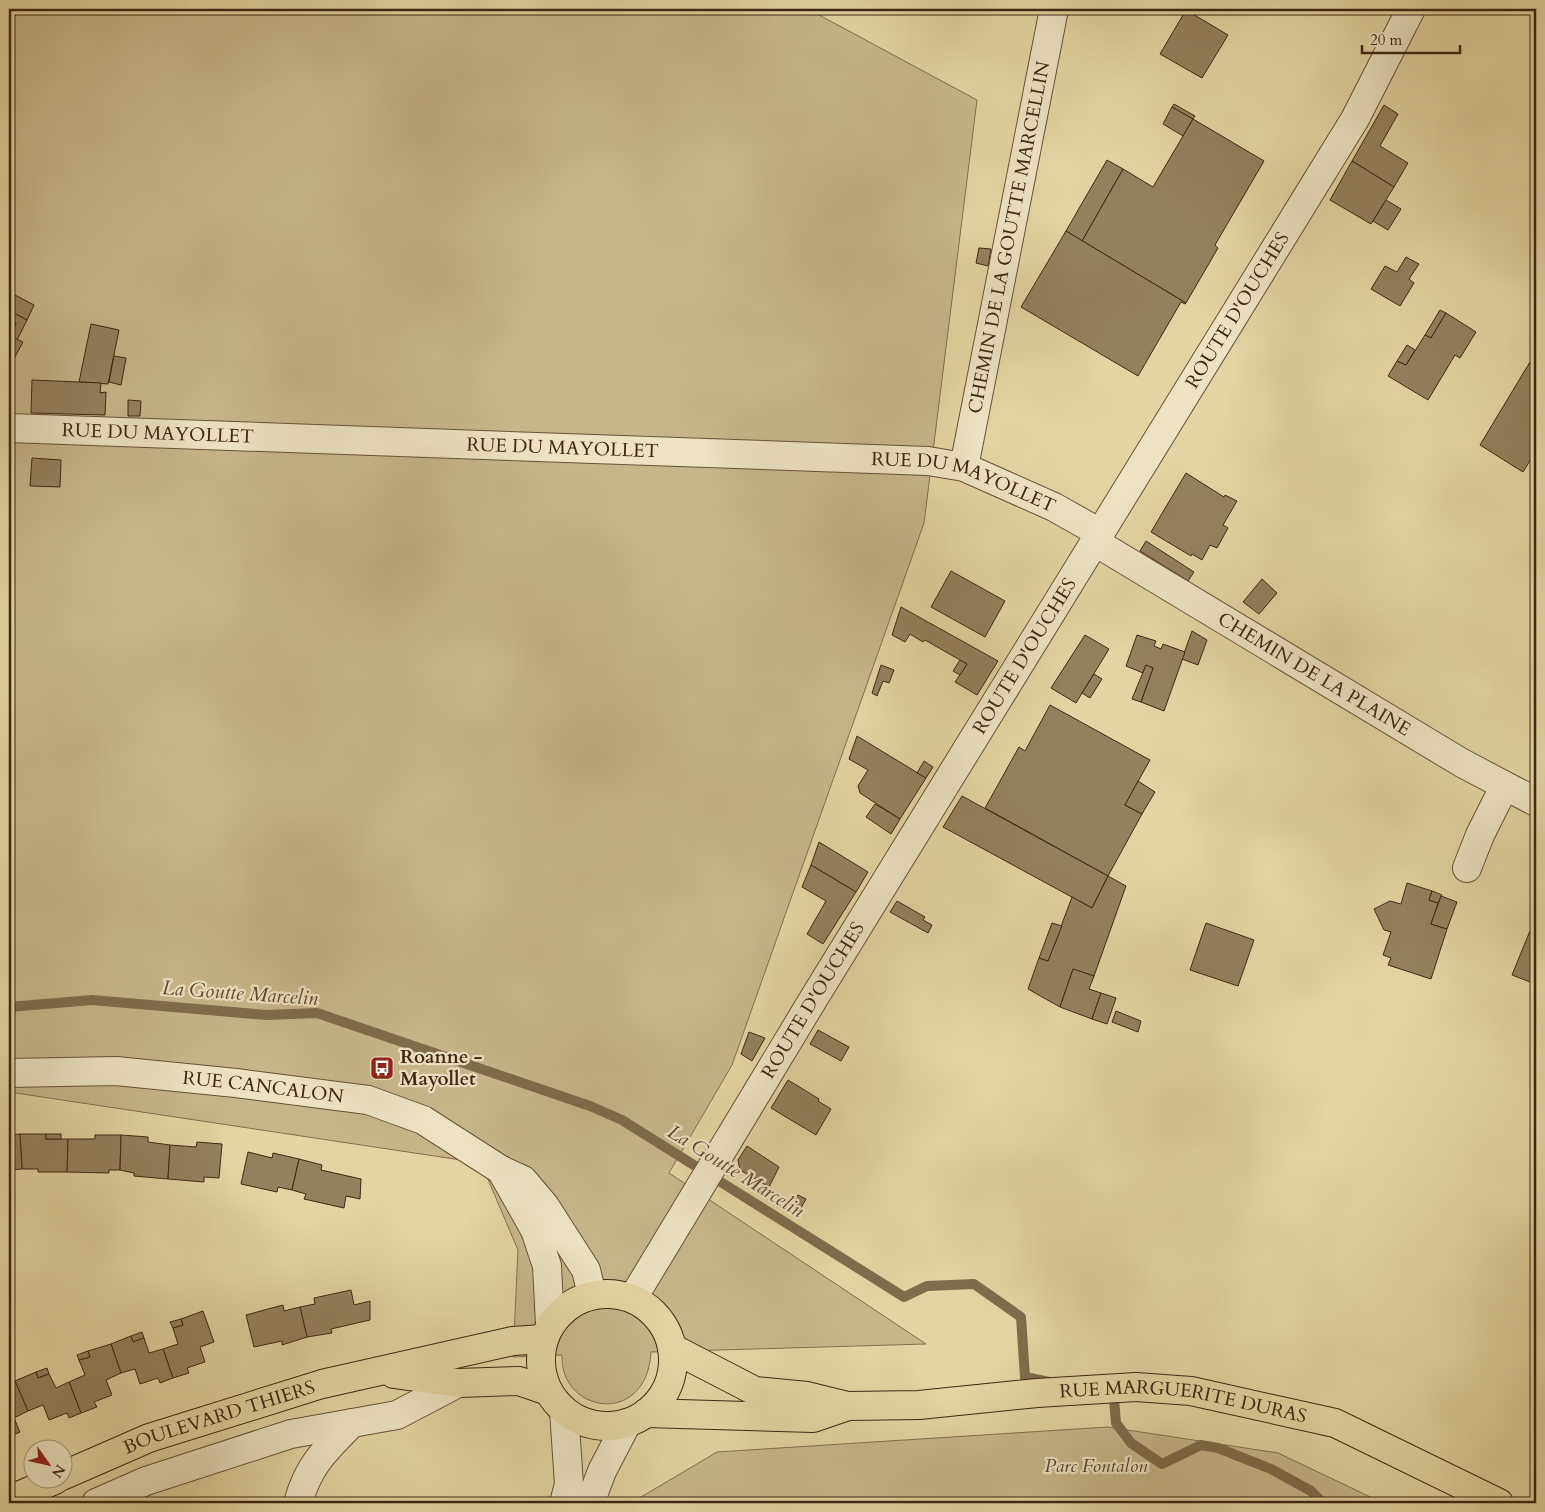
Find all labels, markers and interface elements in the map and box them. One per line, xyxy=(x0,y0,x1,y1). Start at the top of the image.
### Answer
scale bar xyxy=(1362,22,1460,54)
text: 20 m xyxy=(1370,30,1402,50)
street label: CHEMIN DE LA GOUTTE MARCELLIN xyxy=(962,59,1056,416)
street label: ROUTE D'OUCHES xyxy=(1179,227,1295,393)
street label: RUE DU MAYOLLET xyxy=(61,417,255,450)
street label: RUE DU MAYOLLET xyxy=(466,431,659,464)
street label: RUE DU MAYOLLET xyxy=(871,446,1060,519)
street label: ROUTE D'OUCHES xyxy=(966,573,1083,739)
street label: CHEMIN DE LA PLAINE xyxy=(1213,606,1416,742)
street label: ROUTE D'OUCHES xyxy=(755,917,871,1084)
water label: La Goutte Marcelin xyxy=(161,974,319,1012)
place label: Roanne - Mayollet xyxy=(400,1044,483,1092)
bus stop icon: Roanne - Mayollet xyxy=(369,1055,395,1081)
street label: RUE CANCALON xyxy=(181,1065,345,1110)
water label: La Goutte Marcelin xyxy=(663,1118,810,1224)
street label: BOULEVARD THIERS xyxy=(119,1374,318,1461)
street label: RUE MARGUERITE DURAS xyxy=(1059,1374,1309,1429)
north arrow xyxy=(22,1440,72,1490)
park label: Parc Fontalon xyxy=(1044,1453,1148,1479)
text: N xyxy=(47,1461,70,1481)

